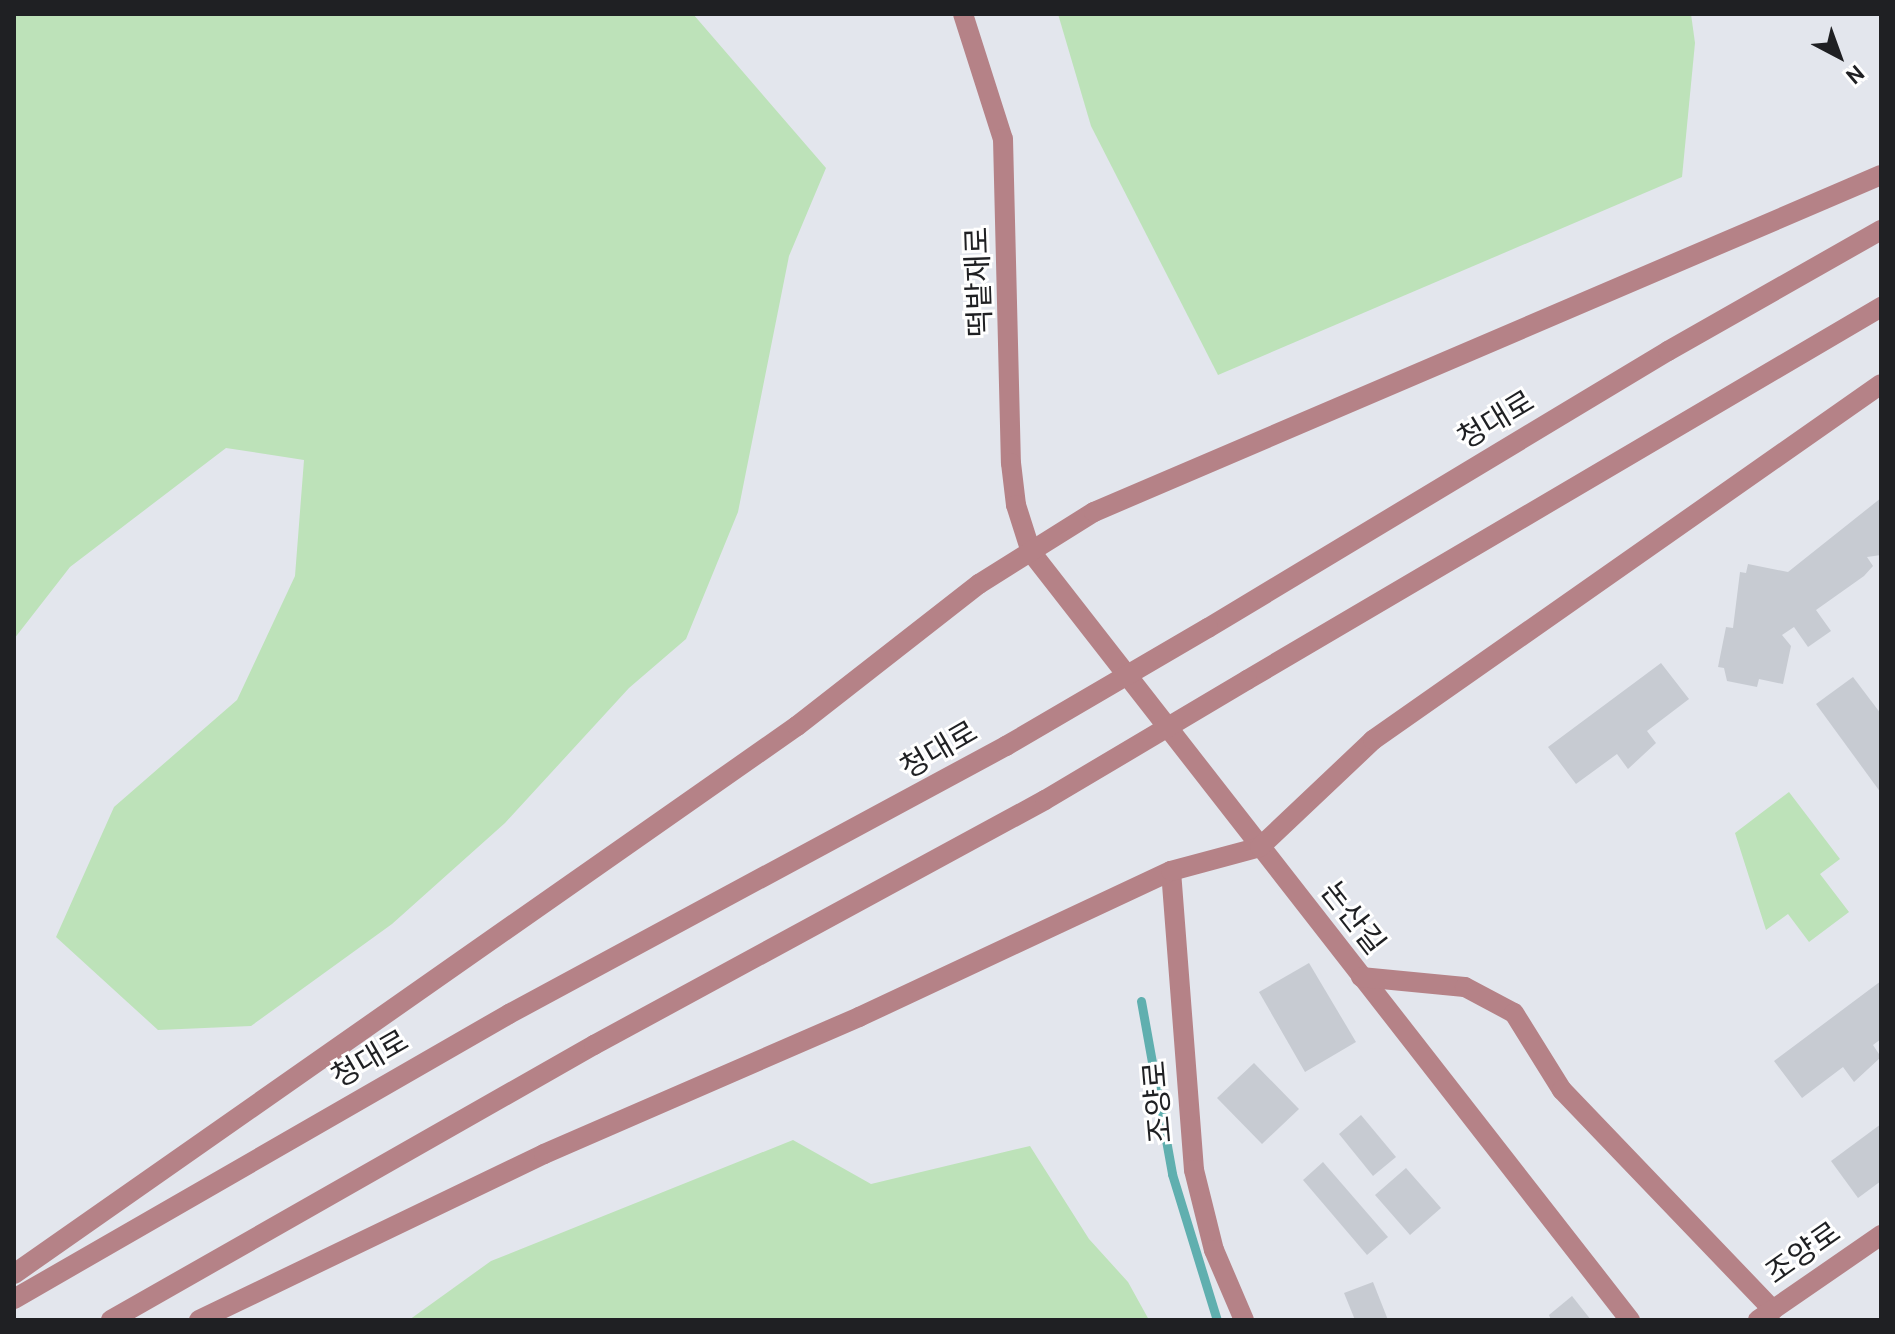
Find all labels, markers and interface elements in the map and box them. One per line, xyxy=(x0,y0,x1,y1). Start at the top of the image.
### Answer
north arrow xyxy=(1799,16,1879,96)
text: N xyxy=(1840,59,1870,90)
street label: 떡밭재로 xyxy=(959,226,999,338)
street label: 청대로 xyxy=(1451,383,1541,457)
street label: 청대로 xyxy=(894,714,984,786)
street label: 논산길 xyxy=(1313,874,1393,962)
street label: 청대로 xyxy=(325,1023,415,1095)
street label: 조양로 xyxy=(1136,1059,1180,1145)
street label: 조양로 xyxy=(1759,1215,1847,1291)

